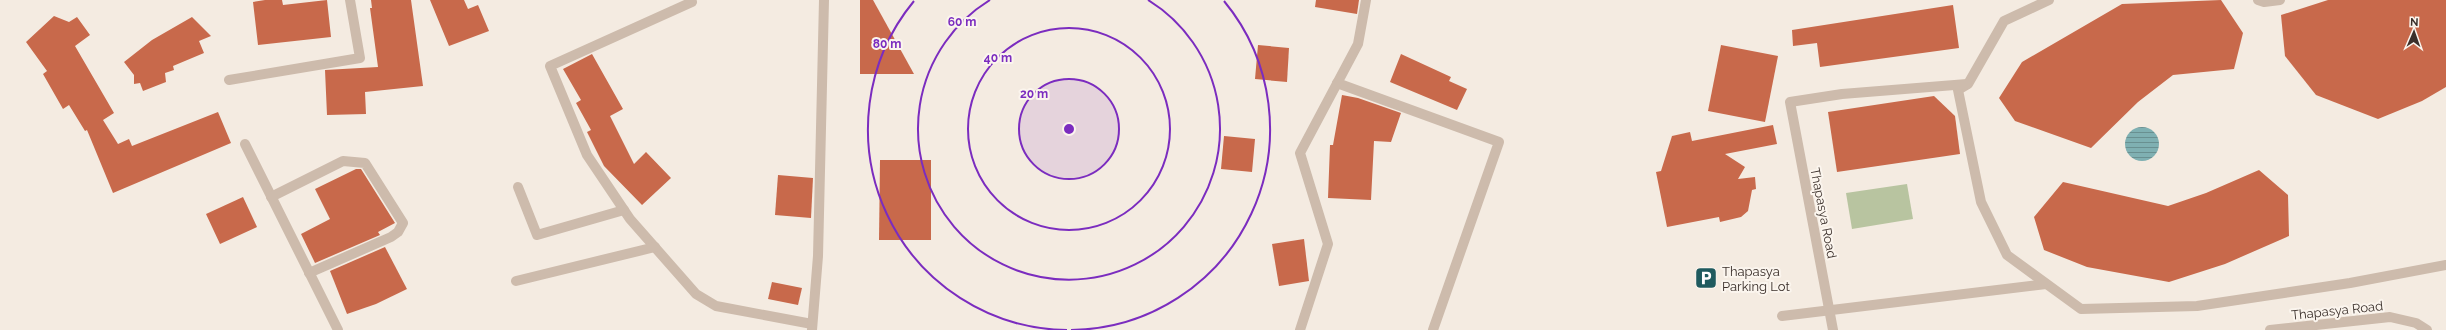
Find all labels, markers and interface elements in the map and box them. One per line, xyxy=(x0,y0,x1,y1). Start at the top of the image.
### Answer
north arrow xyxy=(2394,12,2434,52)
text: 60 m xyxy=(948,15,976,29)
text: N xyxy=(2410,16,2419,29)
text: 80 m xyxy=(873,37,901,51)
text: 40 m xyxy=(984,51,1012,65)
text: 20 m xyxy=(1020,87,1048,101)
centre of rings xyxy=(1062,122,1076,136)
street label: Thapasya Road xyxy=(1807,166,1840,260)
place label: Thapasya Parking Lot xyxy=(1722,264,1790,294)
parking icon: Thapasya Parking Lot xyxy=(1693,265,1719,291)
street label: Thapasya Road xyxy=(2290,298,2384,323)

